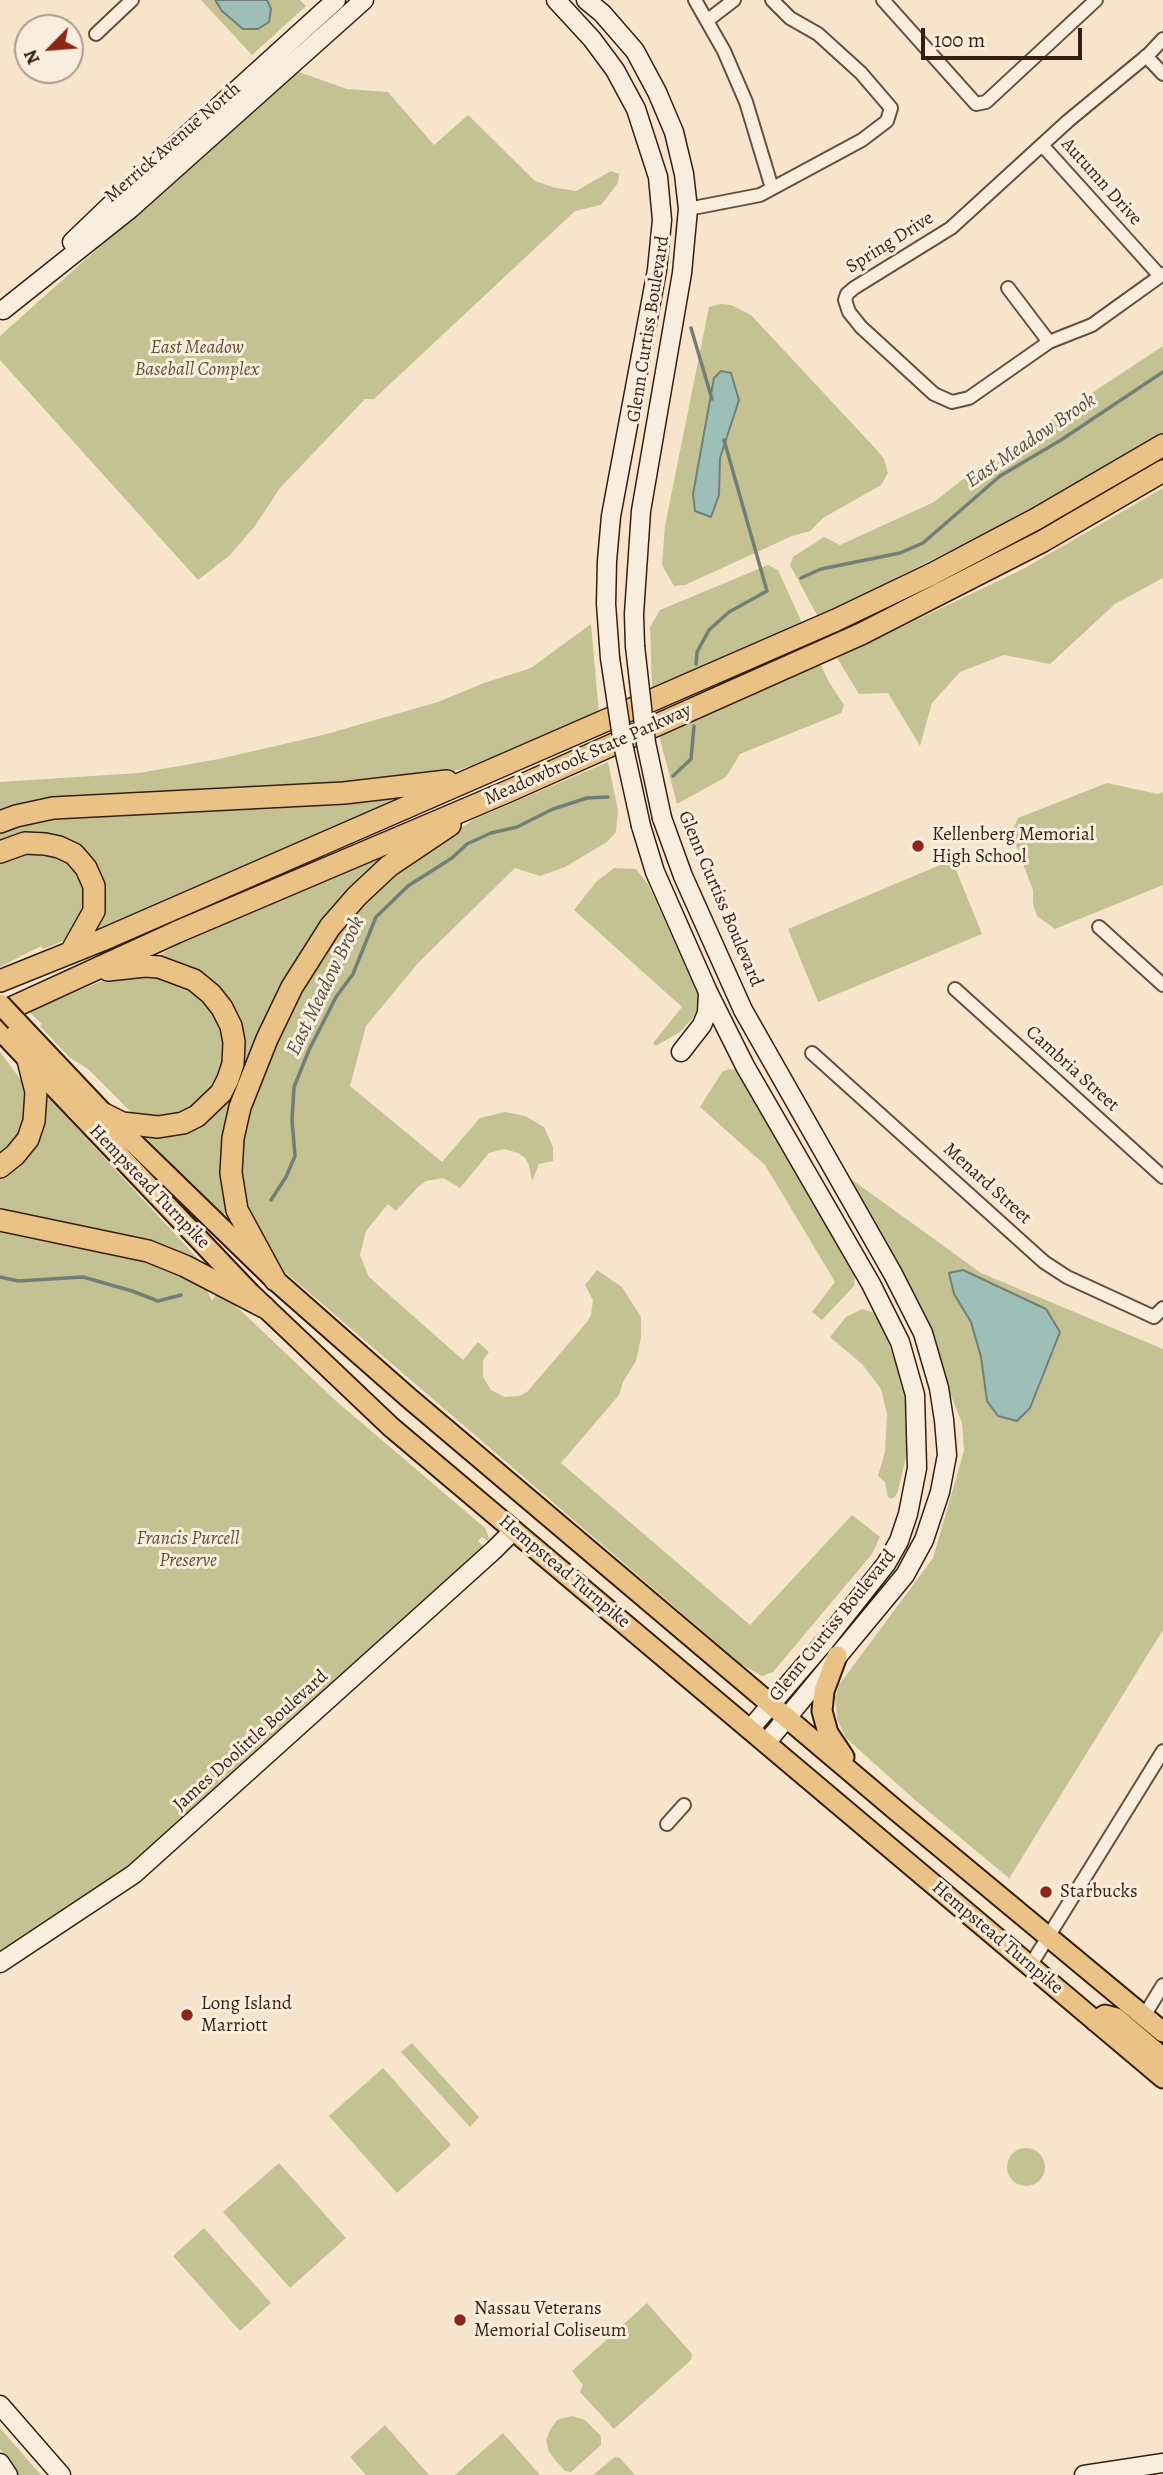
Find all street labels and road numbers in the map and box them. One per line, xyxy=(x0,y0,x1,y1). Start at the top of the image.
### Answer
street label: Merrick Avenue North xyxy=(101,78,245,208)
street label: Autumn Drive xyxy=(1056,133,1146,231)
street label: Spring Drive xyxy=(842,207,938,279)
street label: Glenn Curtiss Boulevard xyxy=(623,234,675,424)
street label: Meadowbrook State Parkway xyxy=(481,699,695,811)
street label: Glenn Curtiss Boulevard xyxy=(673,808,767,990)
street label: Cambria Street xyxy=(1020,1021,1124,1117)
street label: Hempstead Turnpike xyxy=(84,1120,214,1254)
street label: Menard Street xyxy=(938,1138,1036,1230)
street label: Hempstead Turnpike xyxy=(494,1510,634,1634)
street label: Glenn Curtiss Boulevard xyxy=(765,1546,901,1706)
street label: James Doolittle Boulevard xyxy=(169,1666,333,1816)
street label: Hempstead Turnpike xyxy=(927,1876,1067,2000)

